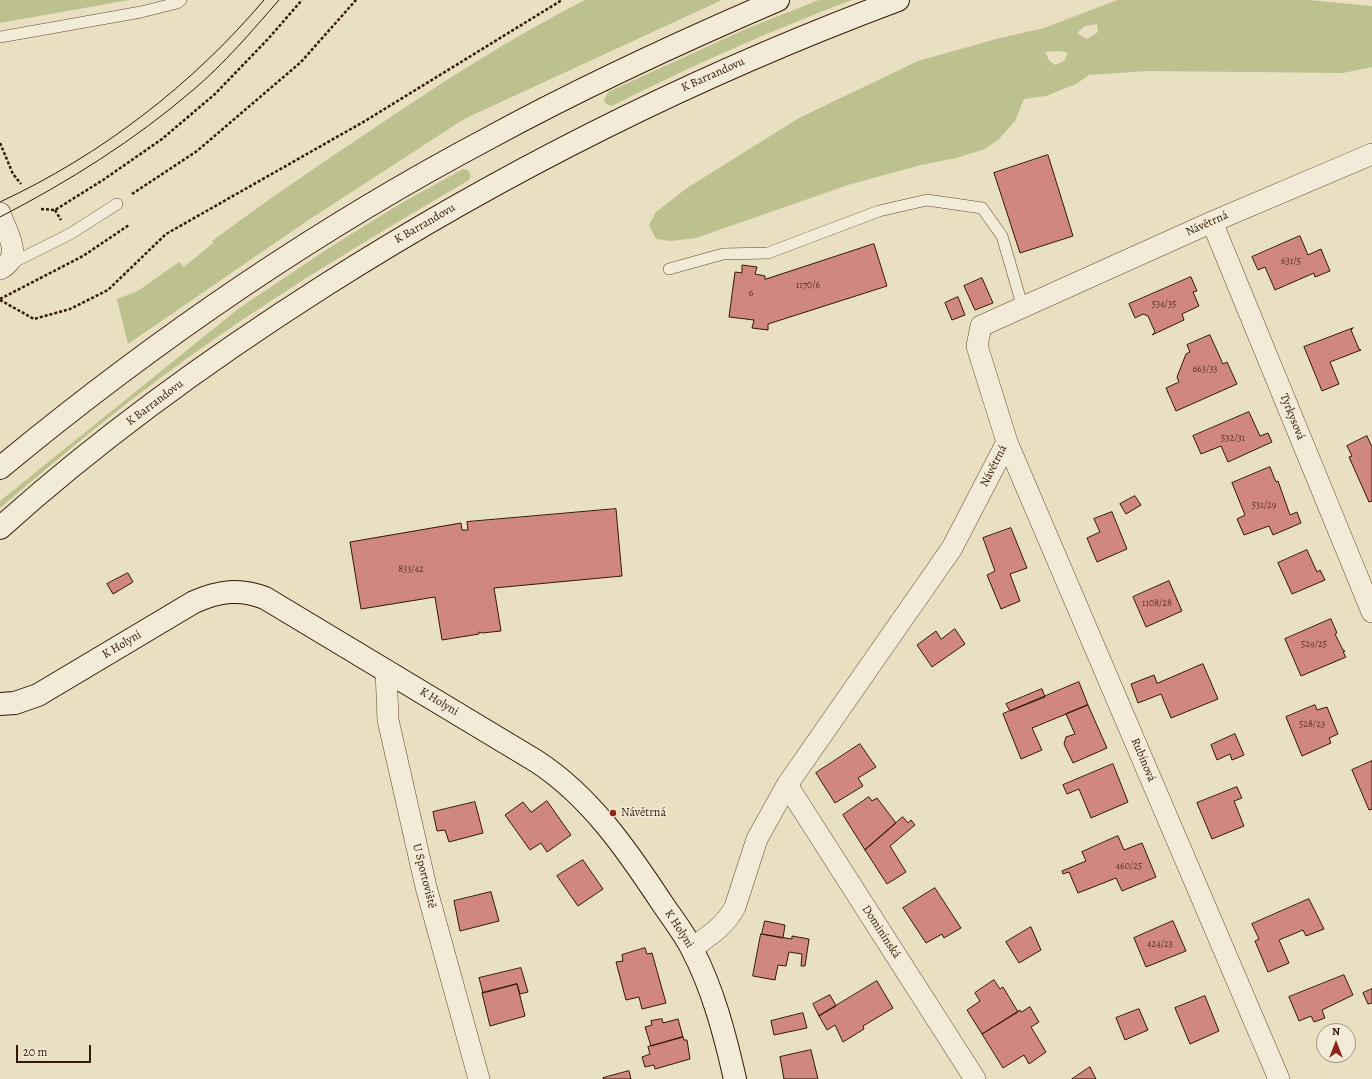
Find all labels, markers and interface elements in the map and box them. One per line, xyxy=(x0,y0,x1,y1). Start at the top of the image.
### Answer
street label: K Barrandovu xyxy=(679,55,747,95)
street label: K Barrandovu xyxy=(392,201,458,247)
street label: Návětrná xyxy=(1184,208,1230,240)
house number: 631/5 xyxy=(1281,256,1301,268)
house number: 1170/6 xyxy=(796,280,820,292)
house number: 6 xyxy=(749,288,753,300)
house number: 534/35 xyxy=(1152,299,1176,311)
house number: 663/33 xyxy=(1192,364,1218,376)
street label: K Barrandovu xyxy=(124,377,186,429)
street label: Tyrkysová xyxy=(1276,392,1308,442)
house number: 532/31 xyxy=(1221,433,1245,445)
street label: Návětrná xyxy=(977,443,1011,489)
house number: 531/29 xyxy=(1252,500,1276,512)
house number: 833/42 xyxy=(398,564,424,576)
house number: 1108/28 xyxy=(1142,598,1172,610)
street label: K Holyni xyxy=(100,628,144,662)
house number: 529/25 xyxy=(1301,639,1327,651)
street label: K Holyni xyxy=(417,685,461,719)
house number: 528/23 xyxy=(1299,719,1325,731)
street label: Rubínová xyxy=(1127,736,1159,784)
place label: Návětrná xyxy=(621,806,666,820)
marker: Návětrná xyxy=(608,808,618,818)
street label: U Sportoviště xyxy=(409,842,439,910)
house number: 460/25 xyxy=(1116,861,1142,873)
street label: Dominínská xyxy=(858,903,904,961)
street label: K Holyni xyxy=(661,907,697,951)
house number: 424/23 xyxy=(1147,939,1173,951)
north arrow xyxy=(1316,1023,1356,1063)
text: N xyxy=(1332,1024,1340,1039)
scale bar xyxy=(18,1037,93,1063)
text: 20 m xyxy=(23,1044,47,1060)

